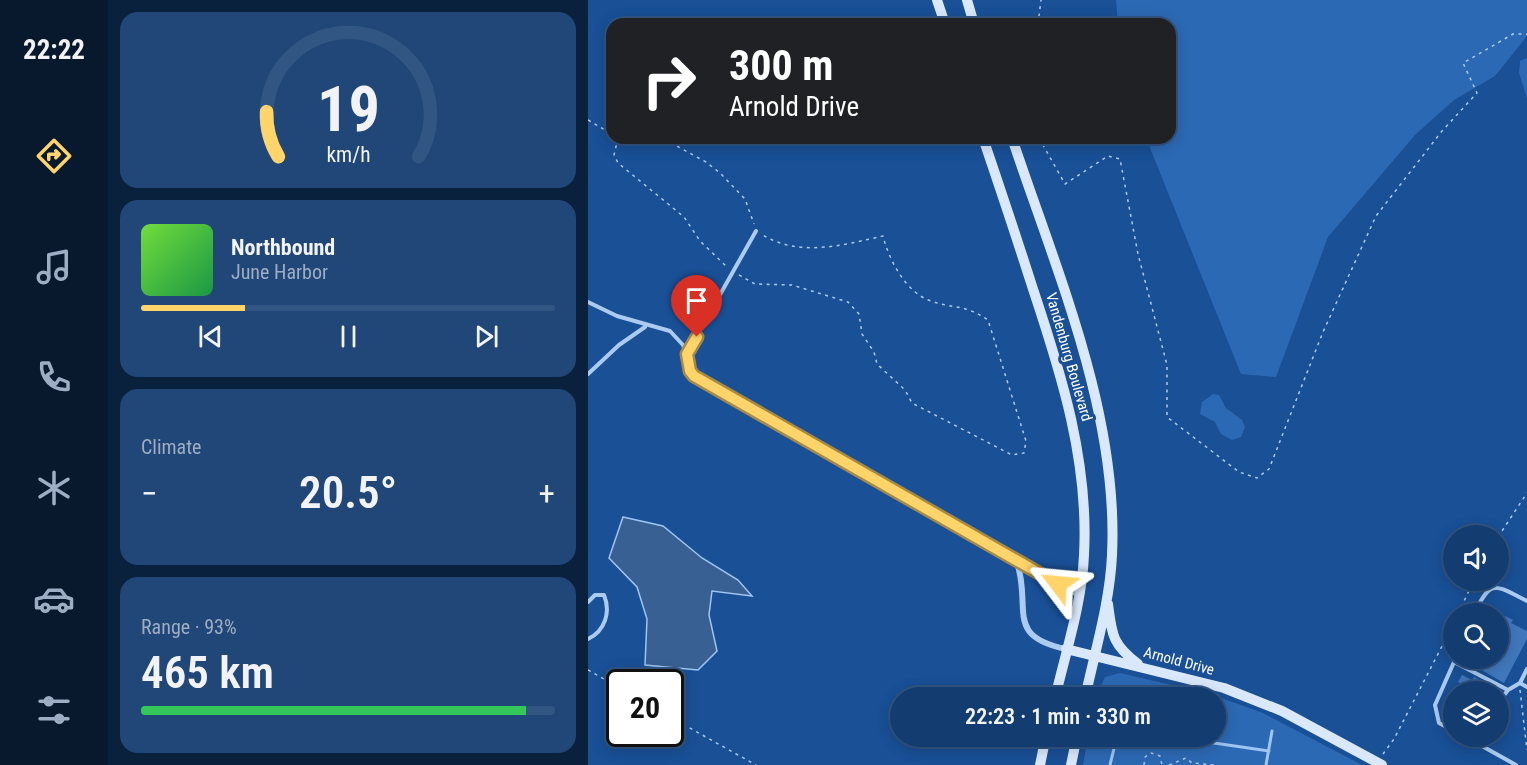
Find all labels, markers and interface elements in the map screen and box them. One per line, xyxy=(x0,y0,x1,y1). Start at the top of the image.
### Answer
text: 22:22 xyxy=(23,34,85,66)
text: 300 m xyxy=(729,41,834,90)
icon: right xyxy=(630,42,708,120)
text: 19 xyxy=(316,73,380,146)
text: Arnold Drive xyxy=(729,91,859,123)
icon: directions xyxy=(33,135,75,177)
text: km/h xyxy=(326,143,370,168)
text: Northbound xyxy=(231,235,335,260)
icon: music xyxy=(33,246,75,288)
text: June Harbor xyxy=(231,260,328,284)
pin xyxy=(671,275,722,337)
icon: arrive xyxy=(680,284,713,317)
street label: Vandenburg Boulevard xyxy=(1042,291,1096,423)
icon: previous xyxy=(194,320,227,353)
icon: pause xyxy=(332,320,365,353)
icon: next xyxy=(470,320,503,353)
icon: phone xyxy=(33,356,75,398)
text: Climate xyxy=(141,435,201,459)
text: 20.5° xyxy=(299,466,397,519)
icon: climate xyxy=(33,467,75,509)
text: − xyxy=(141,474,158,513)
text: + xyxy=(539,474,555,513)
map controls xyxy=(1443,525,1509,747)
button: sound xyxy=(1443,525,1509,591)
position arrow xyxy=(1026,552,1090,616)
icon: car xyxy=(33,578,75,620)
button: search xyxy=(1443,603,1509,669)
text: Range · 93% xyxy=(141,615,237,639)
street label: Arnold Drive xyxy=(1142,643,1216,679)
text: 465 km xyxy=(141,646,274,699)
speed limit sign: 20 xyxy=(606,669,684,747)
button: layers xyxy=(1443,681,1509,747)
icon: filters xyxy=(33,689,75,731)
text: 22:23 · 1 min · 330 m xyxy=(965,704,1151,729)

